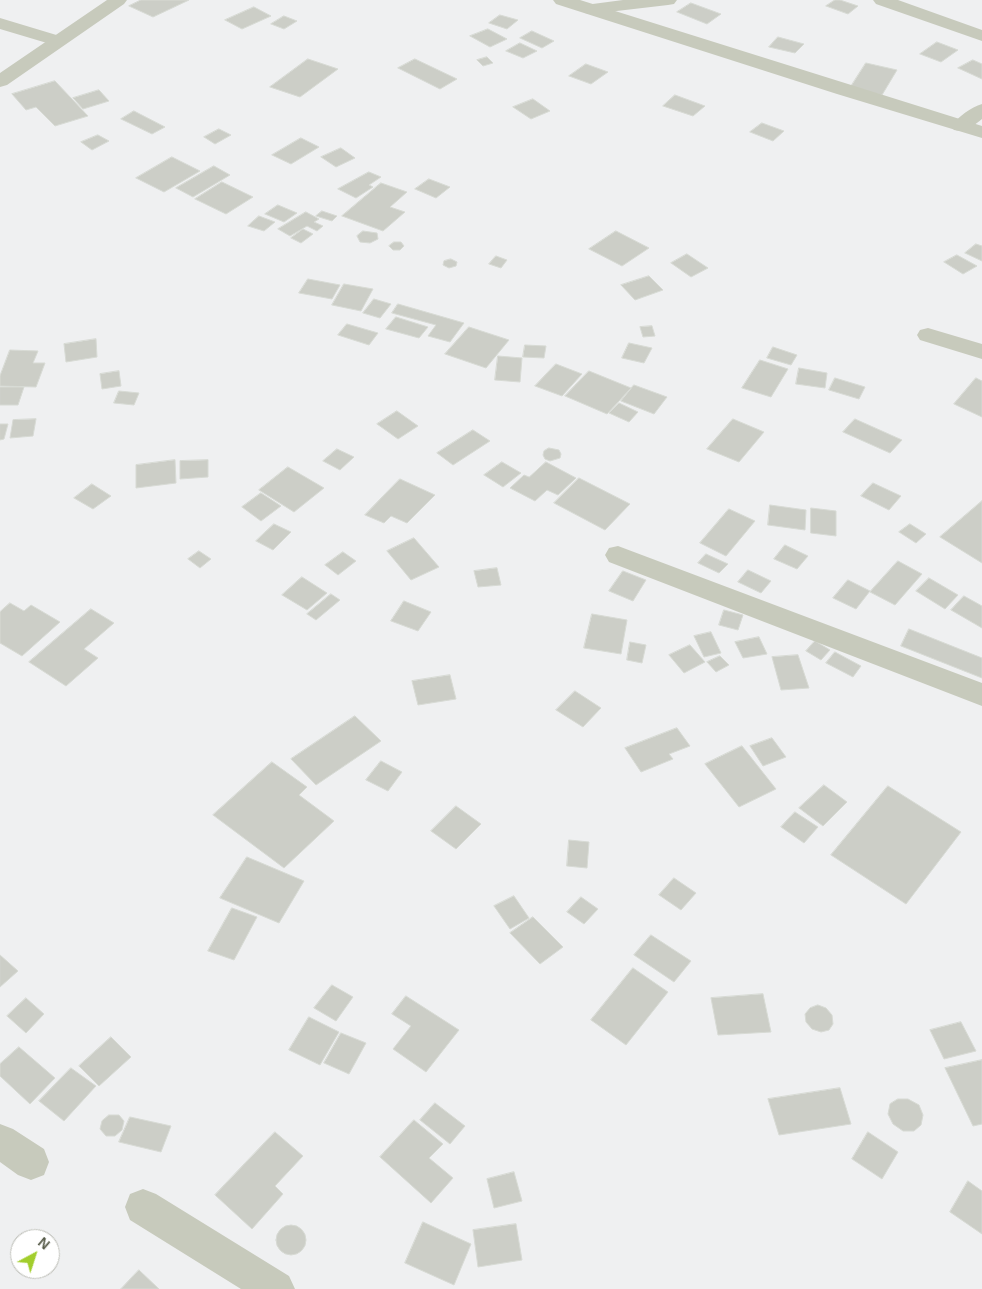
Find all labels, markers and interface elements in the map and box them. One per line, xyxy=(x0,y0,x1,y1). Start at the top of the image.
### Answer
north arrow xyxy=(10,1229,60,1279)
text: N xyxy=(35,1234,53,1253)

